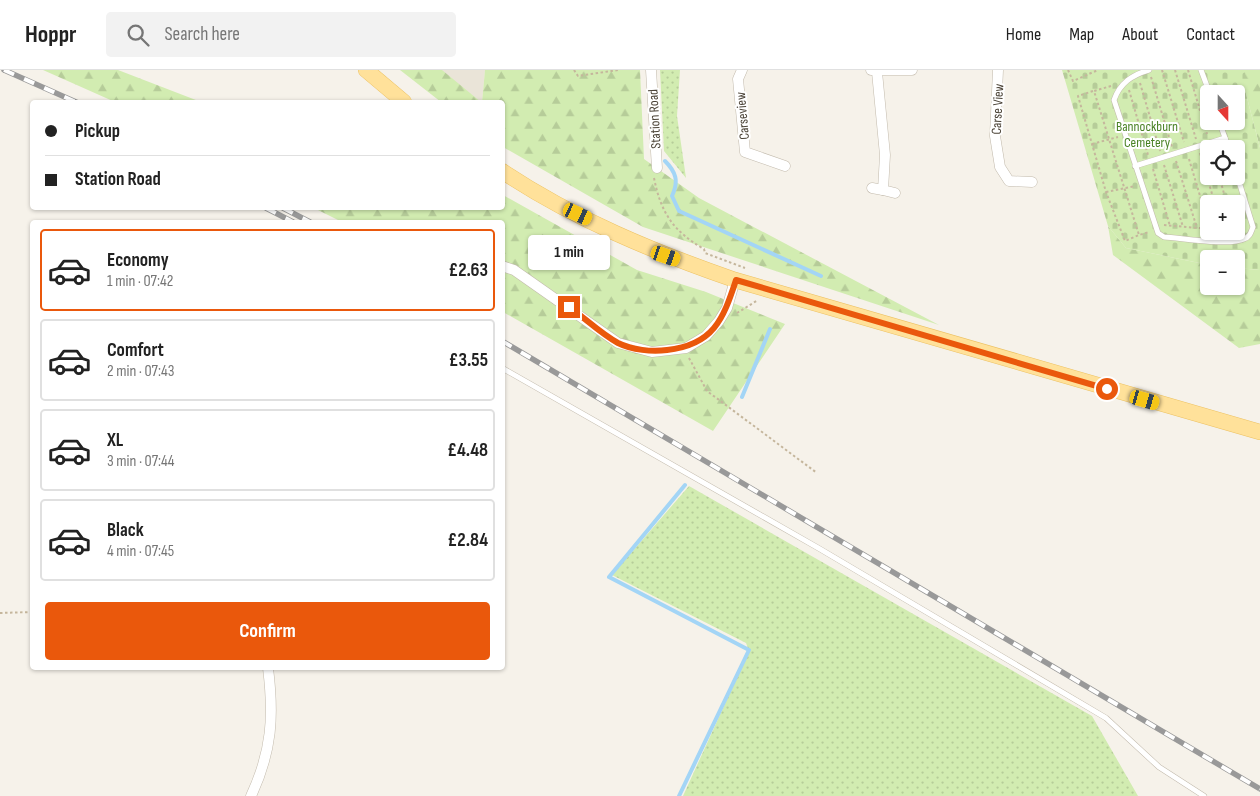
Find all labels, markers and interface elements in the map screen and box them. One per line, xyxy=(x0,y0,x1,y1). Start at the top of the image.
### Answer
search box xyxy=(106,12,456,57)
text: Hoppr xyxy=(25,20,76,49)
icon: search xyxy=(124,21,152,49)
text: Search here xyxy=(164,23,240,46)
text: Home xyxy=(1006,24,1041,45)
text: Map xyxy=(1069,24,1094,45)
text: About xyxy=(1122,24,1158,45)
text: Contact xyxy=(1186,24,1235,45)
street label: Carse View xyxy=(988,83,1007,135)
north arrow xyxy=(1200,85,1245,130)
map controls xyxy=(1200,85,1245,295)
street label: Station Road xyxy=(644,89,665,149)
street label: Carseview xyxy=(732,91,753,140)
park label: Bannockburn Cemetery xyxy=(1116,118,1178,151)
text: Pickup xyxy=(75,120,120,143)
button: locate xyxy=(1200,140,1245,185)
text: Station Road xyxy=(75,168,161,191)
button: + xyxy=(1200,195,1245,240)
car xyxy=(561,201,594,227)
callout: 1 min xyxy=(528,234,610,270)
text: 1 min xyxy=(554,243,584,262)
car xyxy=(649,244,682,268)
icon: car xyxy=(47,248,92,293)
text: Economy xyxy=(107,249,169,272)
button: − xyxy=(1200,250,1245,295)
text: £2.63 xyxy=(449,259,488,282)
text: 1 min · 07:42 xyxy=(107,272,173,291)
route end xyxy=(558,296,580,318)
icon: car xyxy=(47,338,92,383)
text: Comfort xyxy=(107,339,164,362)
text: £3.55 xyxy=(449,349,488,372)
text: 2 min · 07:43 xyxy=(107,362,174,381)
route start xyxy=(1096,378,1118,400)
car xyxy=(1128,389,1161,411)
icon: car xyxy=(47,428,92,473)
text: XL xyxy=(107,429,123,452)
text: £4.48 xyxy=(447,439,488,462)
text: 3 min · 07:44 xyxy=(107,452,174,471)
icon: car xyxy=(47,518,92,563)
text: Black xyxy=(107,519,144,542)
text: £2.84 xyxy=(448,529,488,552)
text: 4 min · 07:45 xyxy=(107,542,174,561)
button: Confirm xyxy=(45,602,490,660)

